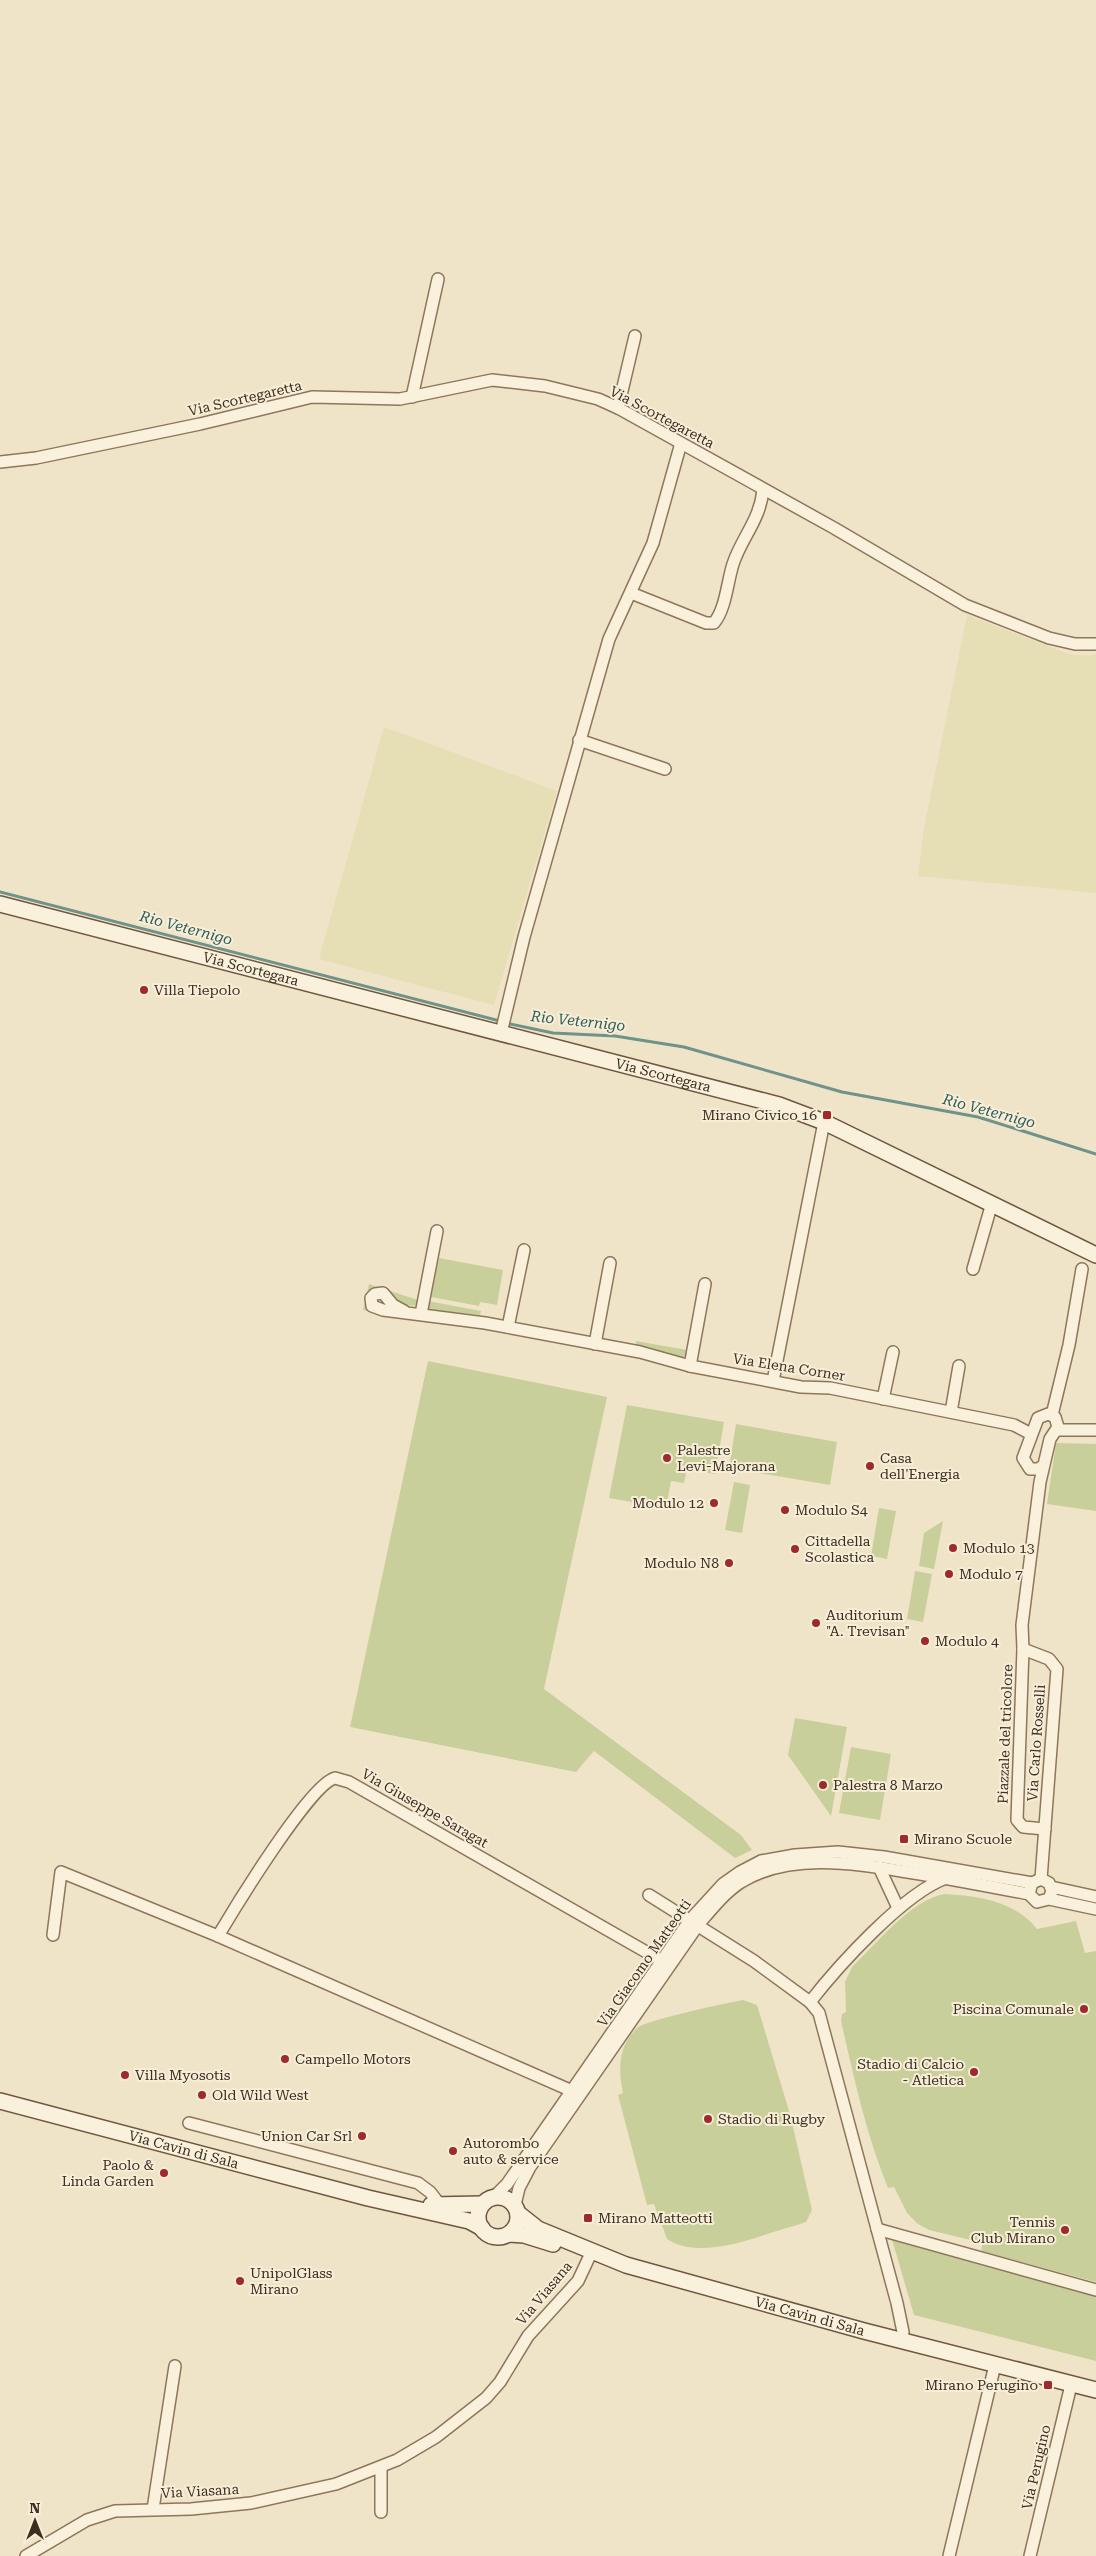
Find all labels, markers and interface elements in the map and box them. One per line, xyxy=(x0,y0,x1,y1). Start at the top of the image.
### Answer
street label: Via Scortegaretta xyxy=(187,377,304,419)
street label: Via Scortegaretta xyxy=(607,383,717,452)
water label: Rio Veternigo xyxy=(137,907,235,949)
street label: Via Scortegara xyxy=(201,949,301,989)
place label: Villa Tiepolo xyxy=(154,982,240,998)
marker: Villa Tiepolo xyxy=(138,984,150,996)
water label: Rio Veternigo xyxy=(529,1007,626,1035)
street label: Via Scortegara xyxy=(614,1055,713,1095)
water label: Rio Veternigo xyxy=(940,1090,1038,1132)
place label: Mirano Civico 16 xyxy=(702,1107,817,1123)
marker: Mirano Civico 16 xyxy=(821,1109,833,1121)
street label: Via Elena Corner xyxy=(732,1350,847,1384)
place label: Palestre Levi-Majorana xyxy=(677,1442,776,1474)
place label: Casa dell'Energia xyxy=(880,1450,960,1482)
marker: Palestre Levi-Majorana xyxy=(661,1452,673,1464)
marker: Casa dell'Energia xyxy=(864,1460,876,1472)
place label: Modulo 12 xyxy=(632,1495,704,1511)
marker: Modulo 12 xyxy=(708,1497,720,1509)
place label: Modulo S4 xyxy=(795,1502,868,1518)
marker: Modulo S4 xyxy=(779,1504,791,1516)
place label: Cittadella Scolastica xyxy=(805,1533,874,1565)
place label: Modulo 13 xyxy=(963,1540,1035,1556)
marker: Modulo 13 xyxy=(947,1542,959,1554)
marker: Cittadella Scolastica xyxy=(789,1543,801,1555)
place label: Modulo N8 xyxy=(644,1555,719,1571)
marker: Modulo N8 xyxy=(723,1557,735,1569)
place label: Modulo 7 xyxy=(959,1566,1023,1582)
marker: Modulo 7 xyxy=(943,1568,955,1580)
place label: Auditorium "A. Trevisan" xyxy=(826,1607,910,1639)
marker: Auditorium "A. Trevisan" xyxy=(810,1617,822,1629)
place label: Modulo 4 xyxy=(935,1633,999,1649)
marker: Modulo 4 xyxy=(919,1635,931,1647)
street label: Piazzale del tricolore xyxy=(995,1663,1015,1804)
street label: Via Carlo Rosselli xyxy=(1024,1683,1048,1802)
street label: Via Giuseppe Saragat xyxy=(359,1765,491,1851)
place label: Palestra 8 Marzo xyxy=(833,1777,943,1793)
marker: Palestra 8 Marzo xyxy=(817,1779,829,1791)
place label: Mirano Scuole xyxy=(914,1831,1013,1847)
marker: Mirano Scuole xyxy=(898,1833,910,1845)
street label: Via Giacomo Matteotti xyxy=(594,1896,694,2030)
place label: Piscina Comunale xyxy=(953,2001,1074,2017)
marker: Piscina Comunale xyxy=(1078,2003,1090,2015)
place label: Campello Motors xyxy=(295,2051,411,2067)
marker: Campello Motors xyxy=(279,2053,291,2065)
place label: Stadio di Calcio - Atletica xyxy=(857,2056,964,2088)
marker: Stadio di Calcio - Atletica xyxy=(968,2066,980,2078)
place label: Villa Myosotis xyxy=(135,2067,231,2083)
marker: Villa Myosotis xyxy=(119,2069,131,2081)
place label: Old Wild West xyxy=(212,2087,309,2103)
marker: Old Wild West xyxy=(196,2089,208,2101)
place label: Stadio di Rugby xyxy=(718,2111,826,2127)
marker: Stadio di Rugby xyxy=(702,2113,714,2125)
street label: Via Cavin di Sala xyxy=(127,2127,241,2172)
place label: Union Car Srl xyxy=(261,2128,353,2144)
marker: Union Car Srl xyxy=(356,2130,368,2142)
place label: Autorombo auto & service xyxy=(463,2135,559,2167)
marker: Autorombo auto & service xyxy=(447,2145,459,2157)
place label: Paolo & Linda Garden xyxy=(62,2157,154,2189)
marker: Paolo & Linda Garden xyxy=(158,2167,170,2179)
place label: Mirano Matteotti xyxy=(598,2210,713,2226)
marker: Mirano Matteotti xyxy=(582,2212,594,2224)
place label: Tennis Club Mirano xyxy=(971,2214,1055,2246)
marker: Tennis Club Mirano xyxy=(1059,2224,1071,2236)
street label: Via Viasana xyxy=(513,2258,575,2328)
place label: UnipolGlass Mirano xyxy=(250,2265,333,2297)
marker: UnipolGlass Mirano xyxy=(234,2275,246,2287)
street label: Via Cavin di Sala xyxy=(753,2293,867,2339)
place label: Mirano Perugino xyxy=(925,2377,1038,2393)
marker: Mirano Perugino xyxy=(1042,2379,1054,2391)
street label: Via Perugino xyxy=(1018,2423,1054,2511)
street label: Via Viasana xyxy=(161,2481,240,2501)
north arrow xyxy=(10,2496,60,2546)
text: N xyxy=(30,2500,41,2516)

